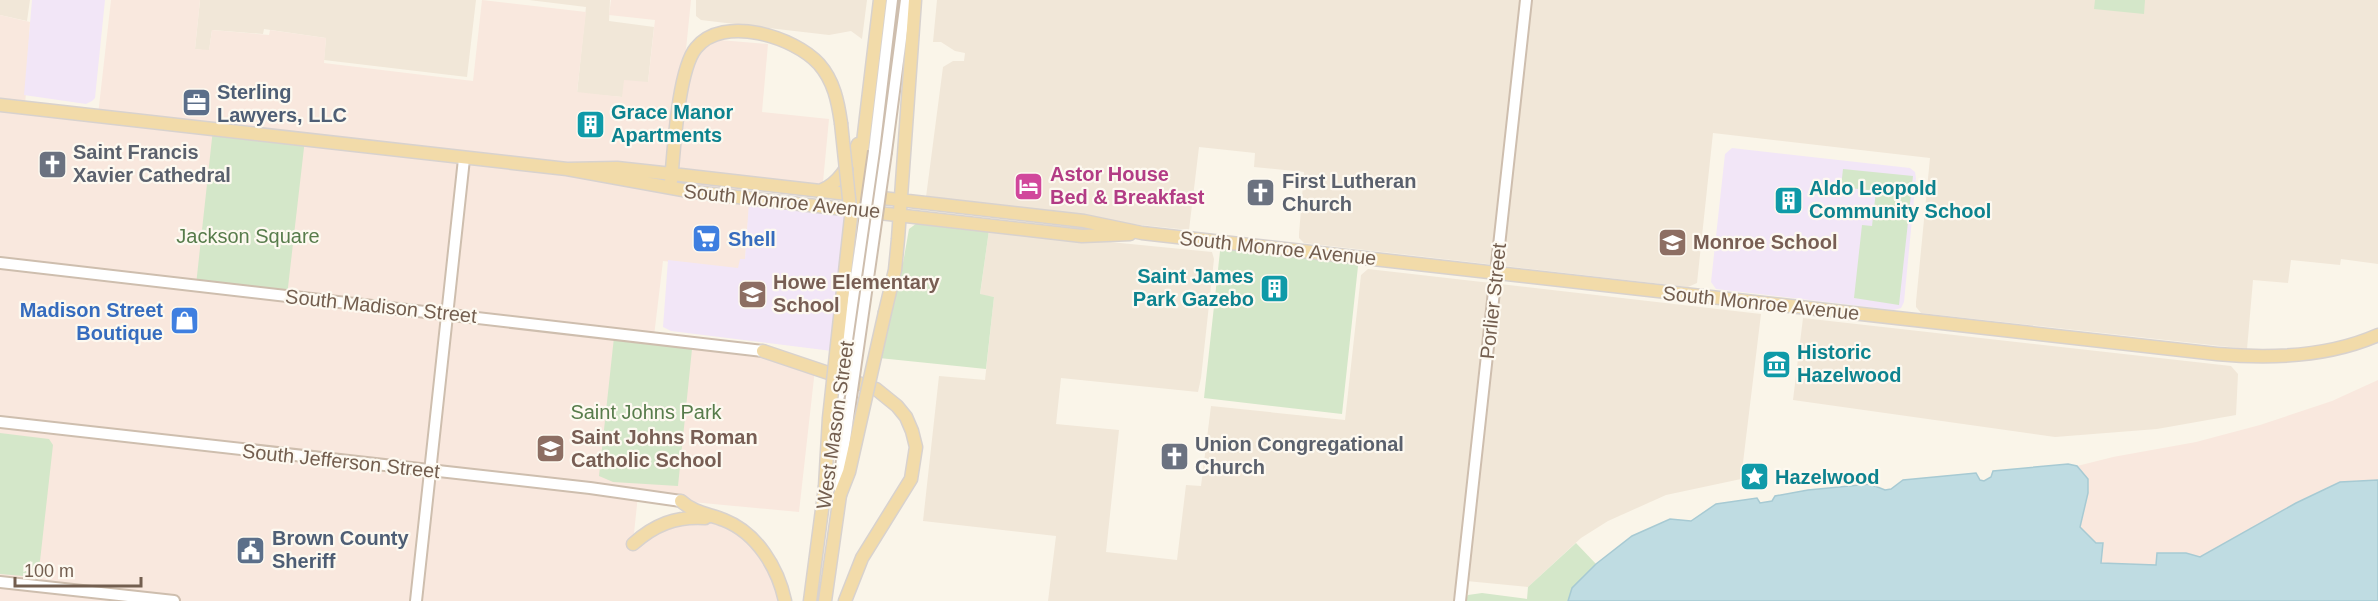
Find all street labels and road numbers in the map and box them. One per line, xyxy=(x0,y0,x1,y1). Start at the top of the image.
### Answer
street label: South Monroe Avenue xyxy=(683,180,881,222)
street label: South Monroe Avenue xyxy=(1179,227,1377,269)
street label: Porlier Street xyxy=(1476,241,1510,360)
street label: South Monroe Avenue xyxy=(1662,282,1860,324)
street label: South Madison Street xyxy=(284,285,478,327)
street label: West Mason Street xyxy=(812,339,858,511)
street label: South Jefferson Street xyxy=(241,440,441,482)

